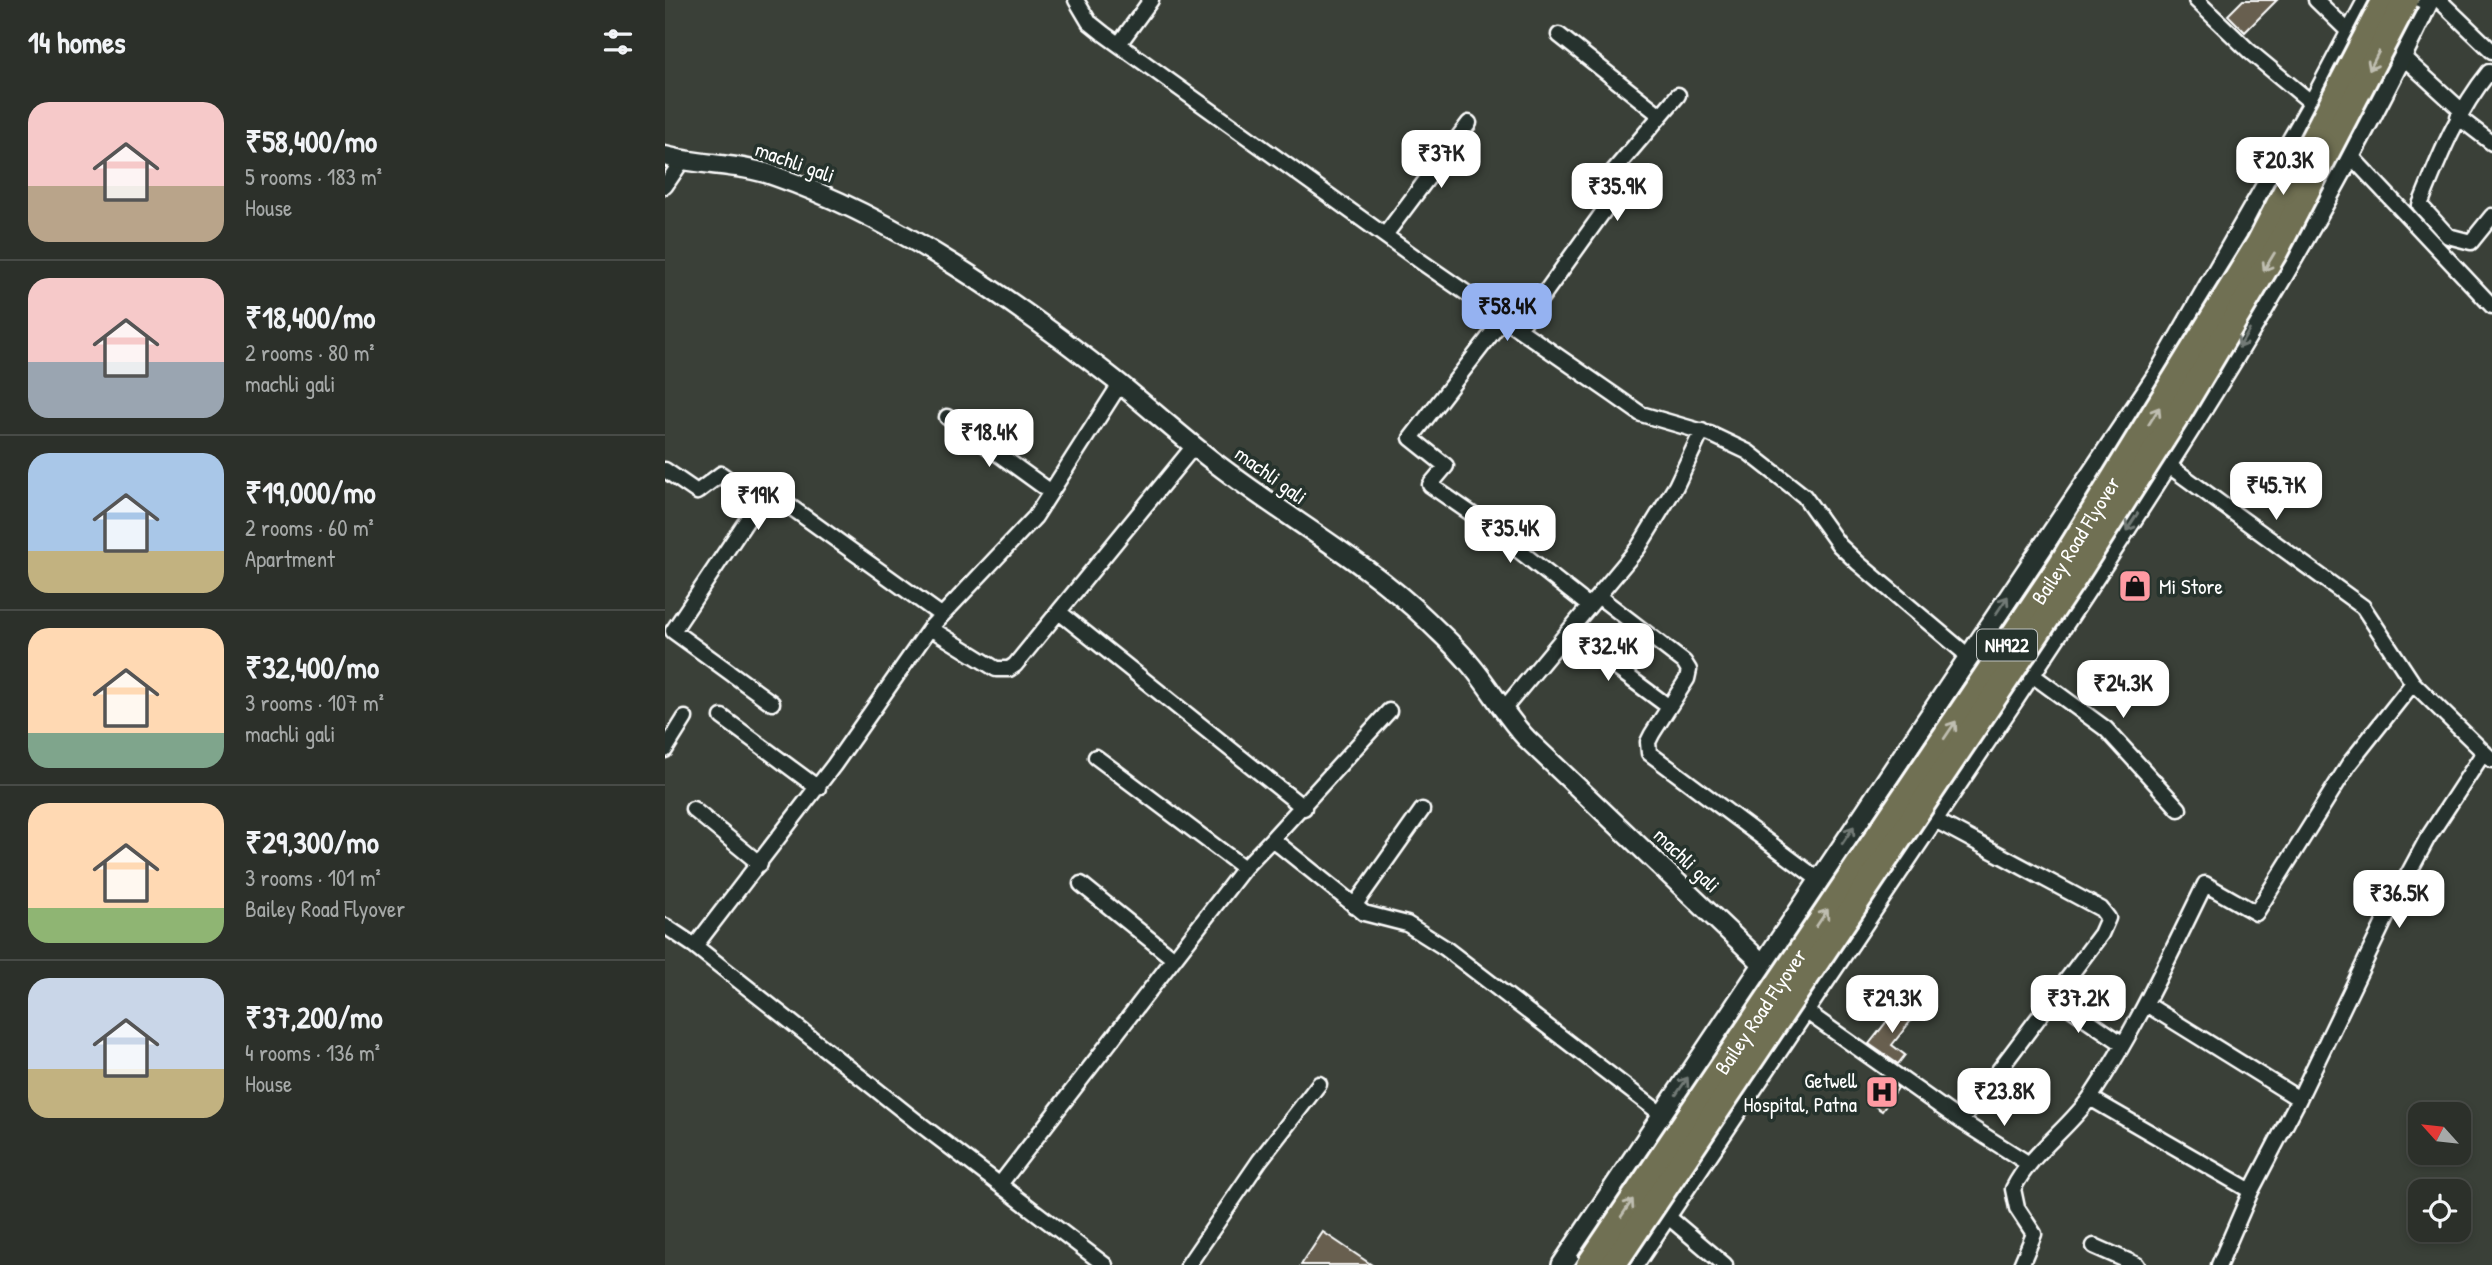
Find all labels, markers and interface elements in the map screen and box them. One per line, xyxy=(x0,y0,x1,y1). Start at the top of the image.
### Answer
text: 14 homes xyxy=(28,22,126,62)
icon: filters xyxy=(599,23,637,61)
one-way arrow xyxy=(2367,50,2381,71)
text: ₹58,400/mo xyxy=(245,121,377,161)
icon: home xyxy=(84,130,168,214)
pin: ₹37K xyxy=(1400,130,1482,190)
street label: machli gali xyxy=(751,134,839,190)
text: ₹37K xyxy=(1418,137,1464,168)
pin: ₹20.3K xyxy=(2226,138,2340,197)
text: ₹20.3K xyxy=(2252,144,2314,175)
text: 5 rooms · 183 m² xyxy=(245,161,382,192)
pin: ₹35.9K xyxy=(1560,164,1674,223)
text: ₹35.9K xyxy=(1588,170,1646,201)
text: House xyxy=(245,192,292,223)
one-way arrow xyxy=(2262,252,2276,272)
pin: ₹58.4K xyxy=(1450,284,1564,343)
text: ₹58.4K xyxy=(1478,290,1536,321)
text: ₹18,400/mo xyxy=(245,297,375,337)
icon: home xyxy=(84,306,168,390)
one-way arrow xyxy=(2237,329,2251,349)
text: 2 rooms · 80 m² xyxy=(245,337,375,368)
text: machli gali xyxy=(245,368,335,399)
one-way arrow xyxy=(2147,406,2161,426)
pin: ₹18.4K xyxy=(932,410,1046,469)
text: ₹18.4K xyxy=(960,416,1018,447)
street label: machli gali xyxy=(1229,439,1313,511)
pin: ₹45.7K xyxy=(2219,462,2333,522)
text: ₹45.7K xyxy=(2246,469,2306,500)
street label: Bailey Road Flyover xyxy=(2024,470,2127,610)
text: ₹19,000/mo xyxy=(245,472,376,512)
pin: ₹19K xyxy=(717,472,799,532)
text: ₹19K xyxy=(737,479,779,510)
icon: home xyxy=(84,481,168,565)
pin: ₹35.4K xyxy=(1453,505,1567,565)
text: 2 rooms · 60 m² xyxy=(245,512,374,543)
text: ₹35.4K xyxy=(1481,512,1539,543)
one-way arrow xyxy=(2124,512,2139,531)
text: Apartment xyxy=(245,543,335,574)
shop icon: Mi Store xyxy=(2116,567,2154,605)
place label: Mi Store xyxy=(2159,572,2223,601)
one-way arrow xyxy=(1995,596,2009,615)
pin: ₹32.4K xyxy=(1551,624,1665,683)
text: ₹32.4K xyxy=(1578,630,1638,661)
road number: NH922 xyxy=(1977,630,2037,660)
text: ₹32,400/mo xyxy=(245,647,379,687)
icon: home xyxy=(84,656,168,740)
pin: ₹24.3K xyxy=(2066,660,2180,720)
text: ₹24.3K xyxy=(2093,667,2153,698)
text: 3 rooms · 107 m² xyxy=(245,687,384,718)
text: machli gali xyxy=(245,718,335,749)
one-way arrow xyxy=(1943,720,1957,740)
street label: machli gali xyxy=(1647,821,1727,899)
text: ₹29,300/mo xyxy=(245,822,379,862)
one-way arrow xyxy=(1841,826,1856,845)
icon: home xyxy=(84,831,168,915)
text: 3 rooms · 101 m² xyxy=(245,862,381,893)
pin: ₹36.5K xyxy=(2342,870,2456,930)
text: ₹36.5K xyxy=(2369,877,2429,908)
text: Bailey Road Flyover xyxy=(245,893,405,924)
one-way arrow xyxy=(1815,909,1830,928)
street label: Bailey Road Flyover xyxy=(1707,942,1813,1080)
pin: ₹29.3K xyxy=(1835,976,1949,1035)
pin: ₹37.2K xyxy=(2021,976,2135,1035)
text: ₹29.3K xyxy=(1862,982,1922,1013)
text: ₹37.2K xyxy=(2047,982,2109,1013)
text: ₹37,200/mo xyxy=(245,997,383,1037)
icon: home xyxy=(84,1006,168,1090)
text: 4 rooms · 136 m² xyxy=(245,1037,380,1068)
place label: Getwell Hospital, Patna xyxy=(1744,1066,1858,1119)
text: House xyxy=(245,1068,292,1099)
pin: ₹23.8K xyxy=(1947,1068,2061,1128)
hospital icon: Getwell Hospital, Patna xyxy=(1863,1073,1901,1111)
text: ₹23.8K xyxy=(1973,1075,2035,1106)
one-way arrow xyxy=(1675,1077,1689,1096)
north arrow xyxy=(2408,1102,2471,1166)
map controls xyxy=(2408,1102,2471,1242)
button: locate xyxy=(2408,1179,2471,1242)
one-way arrow xyxy=(1620,1199,1634,1219)

